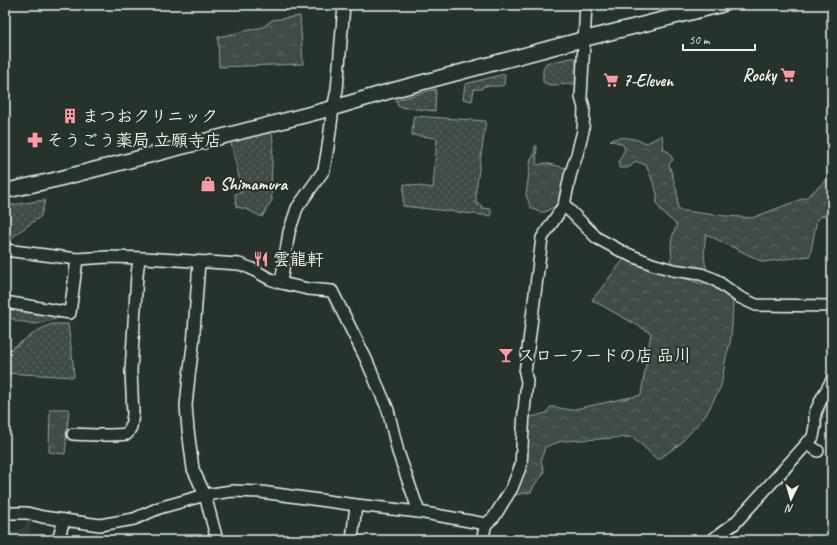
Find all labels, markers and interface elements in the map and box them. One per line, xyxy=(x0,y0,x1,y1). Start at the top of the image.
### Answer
scale bar xyxy=(683,26,755,52)
text: 50 m xyxy=(689,32,711,48)
place label: Rocky xyxy=(742,65,778,86)
supermarket icon: Rocky xyxy=(779,66,797,84)
place label: 7-Eleven xyxy=(623,70,674,91)
supermarket icon: 7-Eleven xyxy=(602,71,620,89)
place label: まつおクリニック xyxy=(82,106,218,127)
building icon: まつおクリニック xyxy=(61,107,79,125)
place label: そうごう薬局 立願寺店 xyxy=(47,130,222,151)
pharmacy icon: そうごう薬局 立願寺店 xyxy=(26,131,44,149)
place label: Shimamura xyxy=(220,174,288,195)
shop icon: Shimamura xyxy=(199,175,217,193)
place label: 雲龍軒 xyxy=(273,249,324,270)
restaurant icon: 雲龍軒 xyxy=(252,250,270,268)
place label: スローフードの店 品川 xyxy=(518,345,691,366)
bar icon: スローフードの店 品川 xyxy=(497,346,515,364)
north arrow xyxy=(771,479,811,519)
text: N xyxy=(784,502,794,516)

